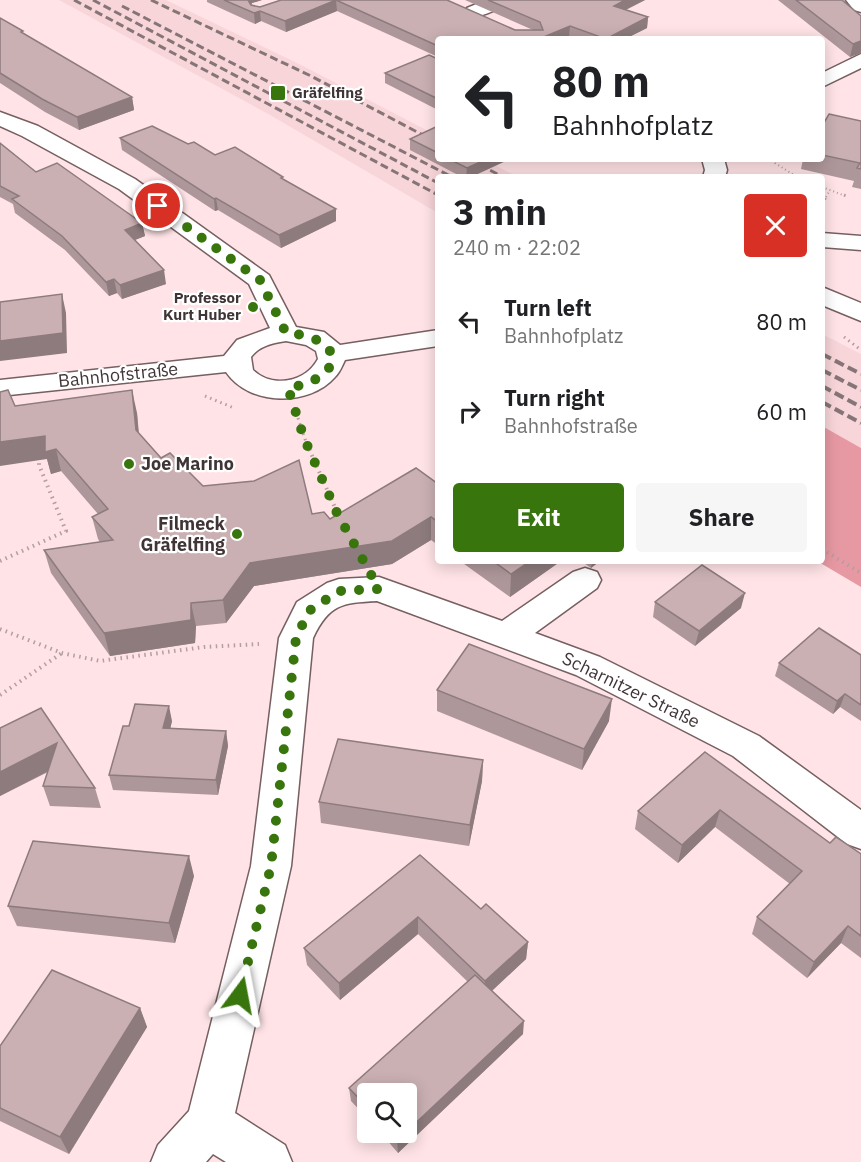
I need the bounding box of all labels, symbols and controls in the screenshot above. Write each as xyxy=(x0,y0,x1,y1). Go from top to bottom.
text: 80 m xyxy=(552,54,650,109)
icon: left xyxy=(453,60,531,138)
place label: Gräfelfing xyxy=(292,83,363,102)
marker: Gräfelfing xyxy=(269,84,287,102)
text: Bahnhofplatz xyxy=(552,107,713,142)
pin xyxy=(132,180,183,231)
text: 3 min xyxy=(453,188,547,235)
icon: arrive xyxy=(141,189,174,222)
button: close xyxy=(744,194,807,257)
text: 240 m · 22:02 xyxy=(453,234,581,261)
place label: Professor Kurt Huber xyxy=(163,288,241,324)
text: Turn left xyxy=(504,293,592,322)
marker: Professor Kurt Huber xyxy=(246,300,260,314)
icon: left xyxy=(453,305,486,338)
text: 80 m xyxy=(756,307,807,336)
text: Bahnhofplatz xyxy=(504,322,623,349)
street label: Bahnhofstraße xyxy=(57,357,179,392)
text: Turn right xyxy=(504,383,605,412)
icon: right xyxy=(453,395,486,428)
text: 60 m xyxy=(756,397,807,426)
text: Bahnhofstraße xyxy=(504,412,638,439)
place label: Joe Marino xyxy=(141,452,234,475)
marker: Joe Marino xyxy=(122,457,136,471)
button: Exit xyxy=(453,483,624,552)
button: Share xyxy=(636,483,807,552)
place label: Filmeck Gräfelfing xyxy=(140,512,226,556)
marker: Filmeck Gräfelfing xyxy=(230,527,244,541)
street label: Scharnitzer Straße xyxy=(559,646,704,733)
position arrow xyxy=(208,963,272,1027)
map controls xyxy=(357,1083,417,1143)
button: search xyxy=(357,1083,417,1143)

